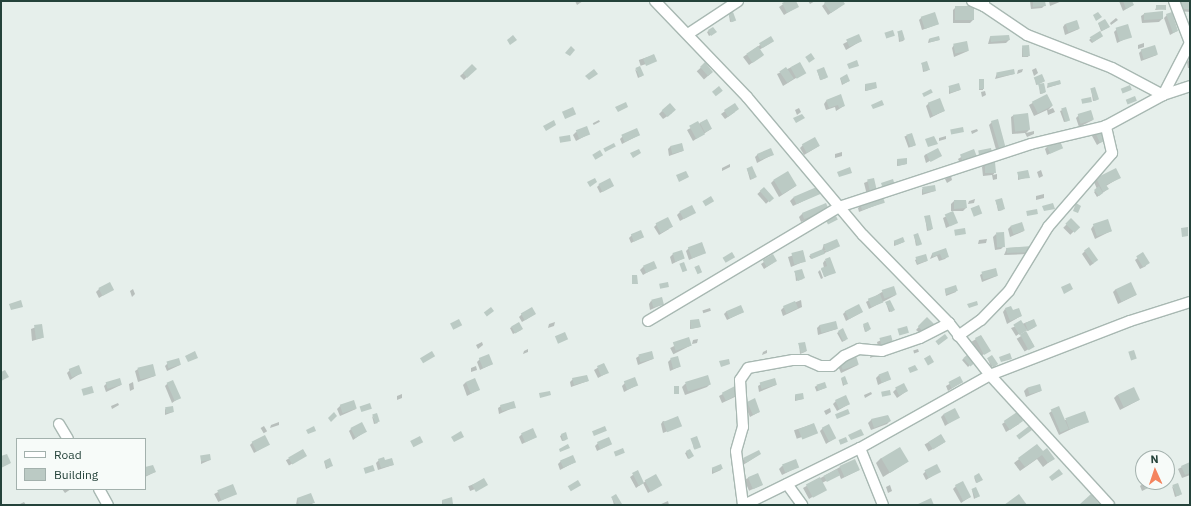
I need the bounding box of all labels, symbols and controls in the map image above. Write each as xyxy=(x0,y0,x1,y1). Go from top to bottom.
legend xyxy=(16,438,146,490)
text: Road xyxy=(54,447,82,462)
north arrow xyxy=(1135,450,1175,490)
text: N xyxy=(1150,452,1159,466)
text: Building xyxy=(54,467,98,482)

